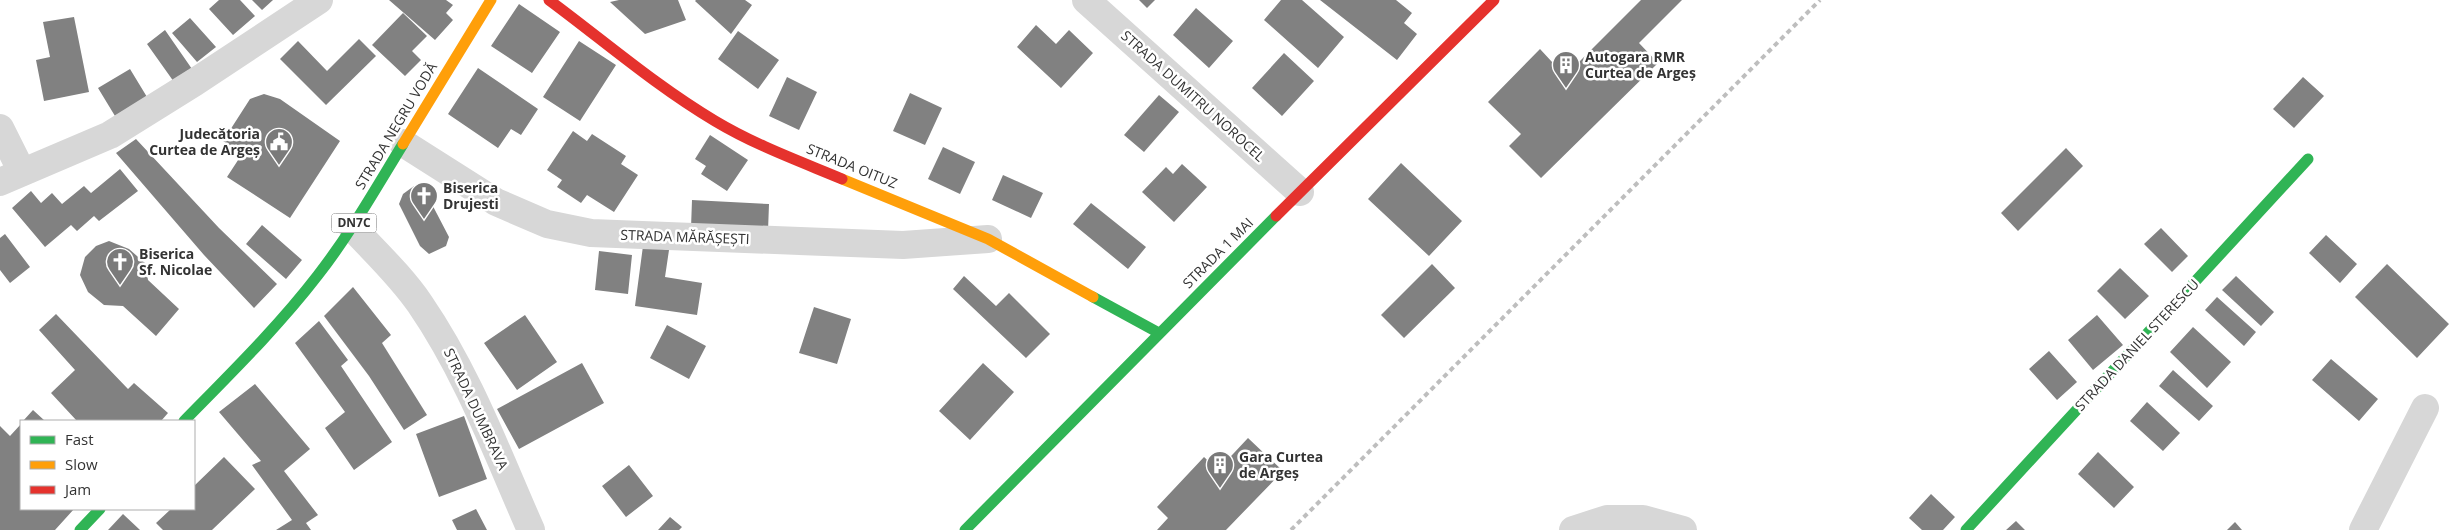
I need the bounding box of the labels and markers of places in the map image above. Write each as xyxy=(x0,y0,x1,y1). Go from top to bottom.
place label: Autogara RMR Curtea de Argeș xyxy=(1585,47,1696,82)
building icon: Autogara RMR Curtea de Argeș xyxy=(1551,50,1581,89)
place label: Judecătoria Curtea de Argeș xyxy=(149,124,260,159)
public building icon: Judecătoria Curtea de Argeș xyxy=(264,127,294,166)
place label: Biserica Drujesti xyxy=(443,178,499,213)
church icon: Biserica Drujesti xyxy=(409,181,439,220)
place label: Biserica Sf. Nicolae xyxy=(139,244,212,279)
church icon: Biserica Sf. Nicolae xyxy=(105,247,135,286)
place label: Gara Curtea de Argeș xyxy=(1239,447,1323,482)
building icon: Gara Curtea de Argeș xyxy=(1205,450,1235,489)

